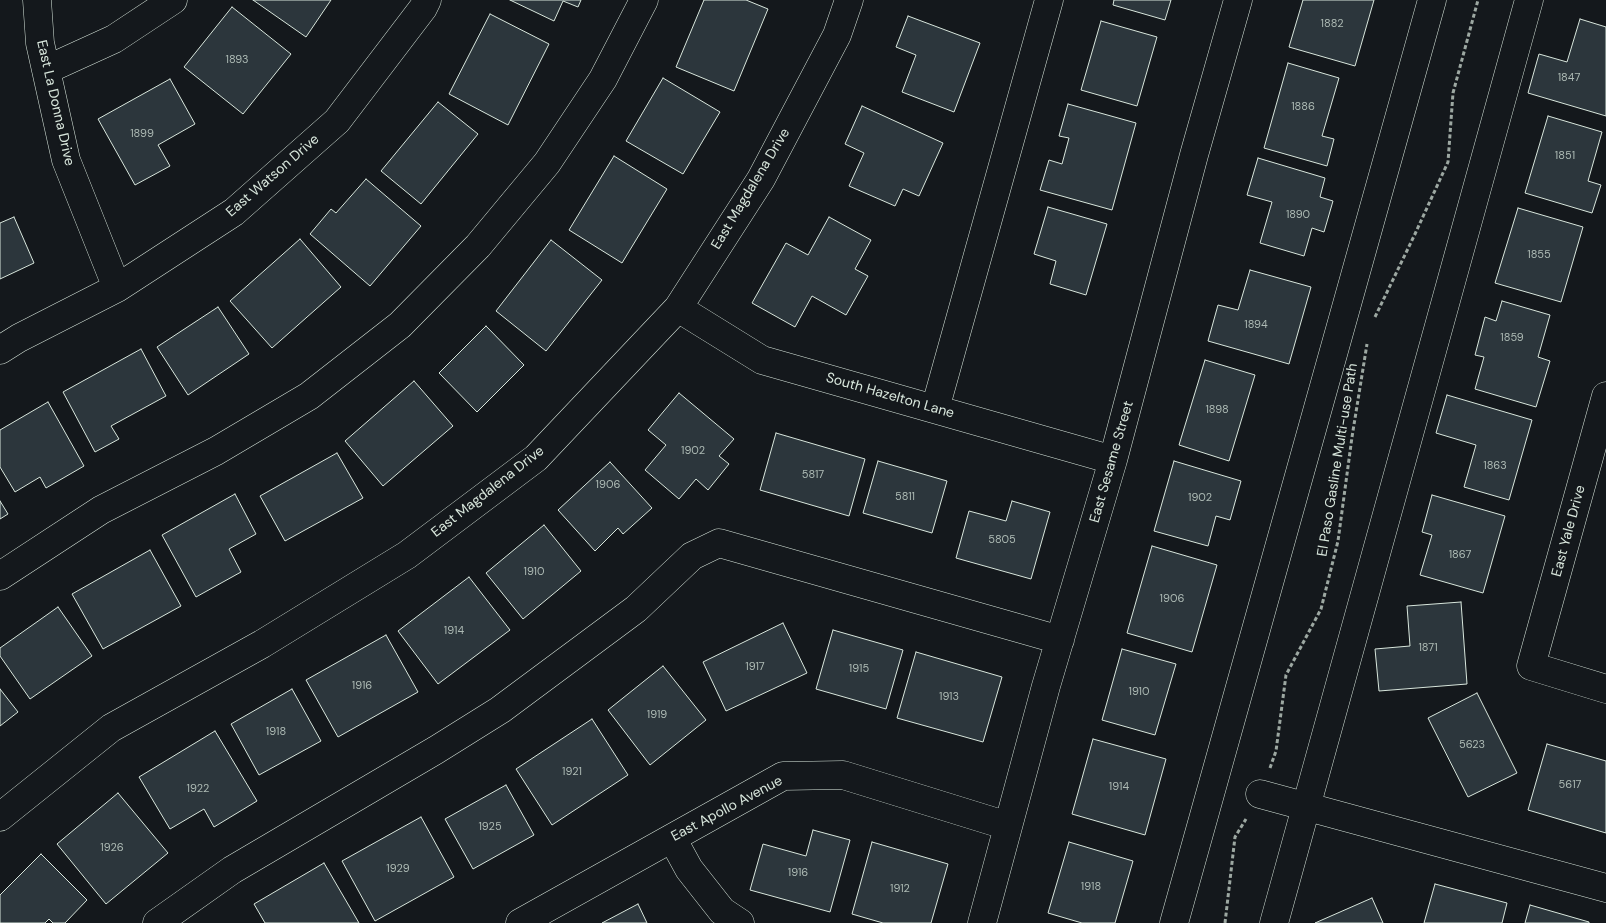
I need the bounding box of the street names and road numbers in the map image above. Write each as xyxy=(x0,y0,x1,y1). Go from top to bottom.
street label: East La Donna Drive xyxy=(32,38,78,168)
street label: East Magdalena Drive xyxy=(708,125,794,253)
street label: East Watson Drive xyxy=(223,131,323,221)
street label: El Paso Gasline Multi-use Path xyxy=(1314,362,1362,558)
street label: South Hazelton Lane xyxy=(824,370,956,422)
street label: East Sesame Street xyxy=(1087,399,1137,525)
street label: East Magdalena Drive xyxy=(428,443,548,541)
street label: East Yale Drive xyxy=(1549,483,1589,579)
street label: East Apollo Avenue xyxy=(668,773,786,845)

